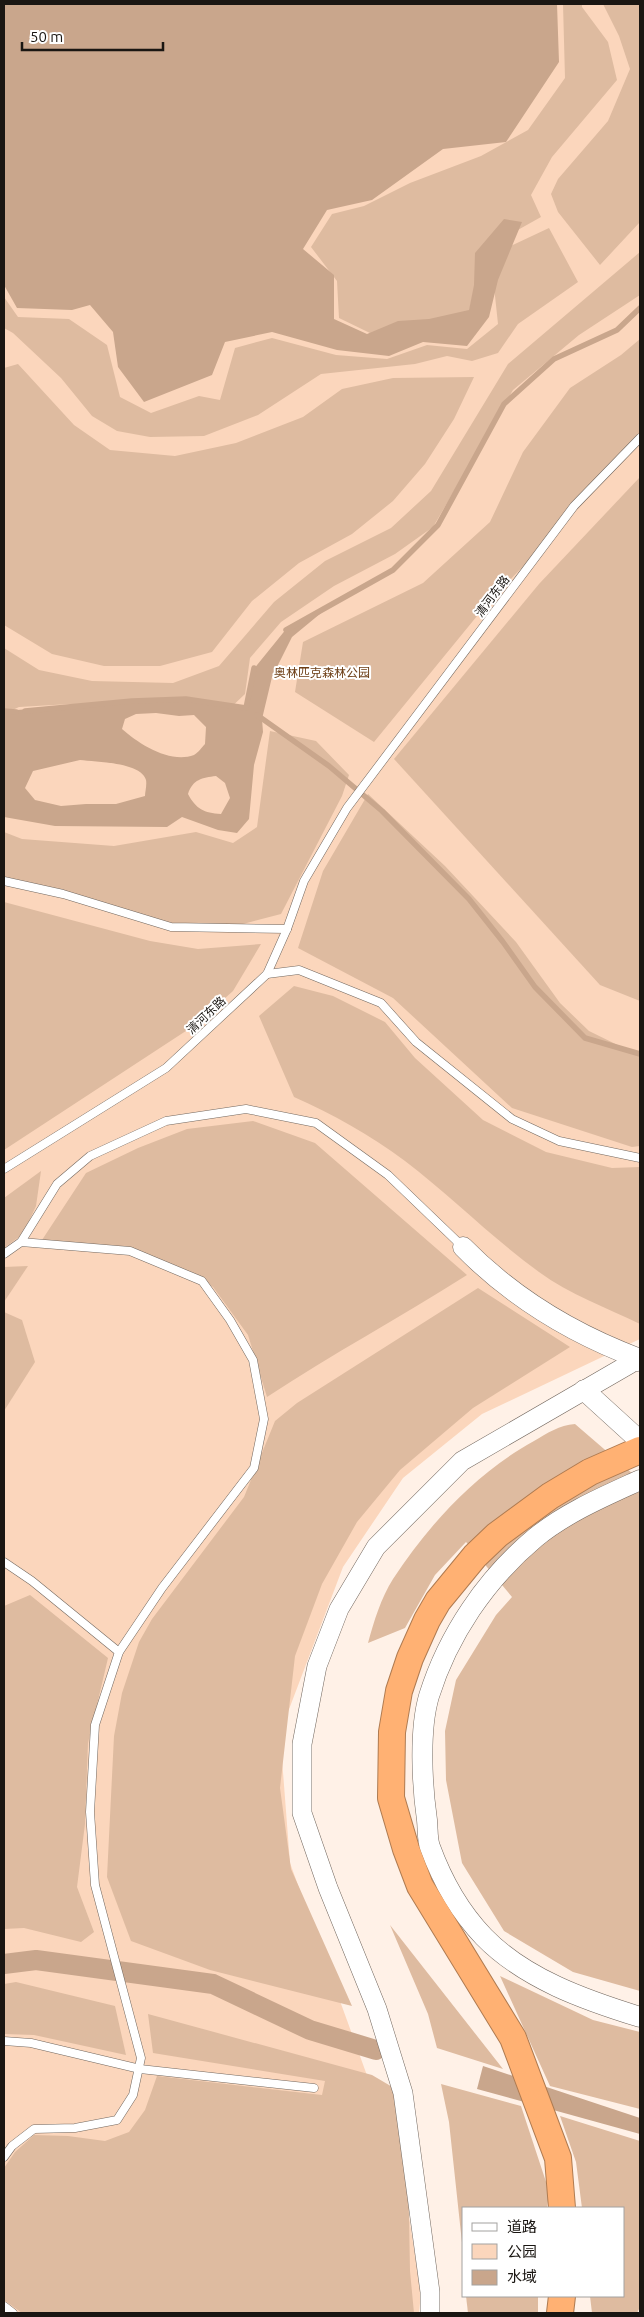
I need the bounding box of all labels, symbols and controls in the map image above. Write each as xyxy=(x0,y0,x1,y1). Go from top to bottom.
scale bar xyxy=(22,20,164,52)
text: 50 m xyxy=(30,28,63,45)
street label: 清河东路 xyxy=(472,573,512,619)
park label: 奥林匹克森林公园 xyxy=(274,666,370,679)
street label: 清河东路 xyxy=(184,994,228,1036)
legend xyxy=(462,2207,624,2297)
text: 道路 xyxy=(507,2218,537,2235)
text: 公园 xyxy=(507,2243,537,2260)
text: 水域 xyxy=(507,2268,537,2285)

